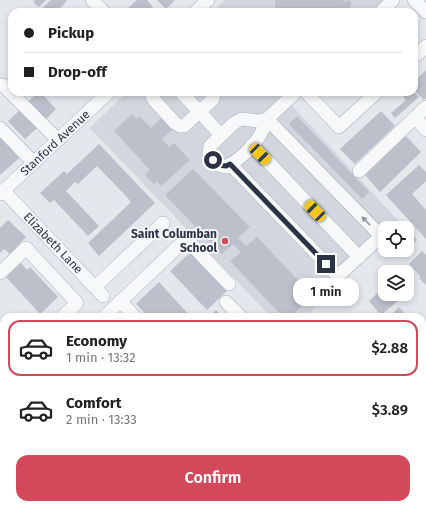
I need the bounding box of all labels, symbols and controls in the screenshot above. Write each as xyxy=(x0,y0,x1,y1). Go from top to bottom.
text: Pickup xyxy=(48,24,94,42)
text: Drop-off xyxy=(48,63,107,81)
street label: Stanford Avenue xyxy=(17,107,93,179)
car xyxy=(247,141,273,167)
route start xyxy=(204,151,222,169)
car xyxy=(302,198,328,224)
street label: Elizabeth Lane xyxy=(21,210,85,276)
one-way arrow xyxy=(361,216,371,226)
map controls xyxy=(378,221,414,301)
button: locate xyxy=(378,221,414,257)
place label: Saint Columban School xyxy=(131,227,217,255)
marker: Saint Columban School xyxy=(220,236,230,246)
route end xyxy=(317,255,335,273)
button: layers xyxy=(378,265,414,301)
callout: 1 min xyxy=(293,278,359,306)
text: 1 min xyxy=(310,284,342,299)
icon: car xyxy=(18,330,54,366)
text: Economy xyxy=(66,332,127,350)
text: $2.88 xyxy=(371,339,408,357)
text: 1 min · 13:32 xyxy=(66,350,136,365)
icon: car xyxy=(18,392,54,428)
text: Comfort xyxy=(66,394,122,412)
text: $3.89 xyxy=(372,401,408,419)
text: 2 min · 13:33 xyxy=(66,412,137,427)
button: Confirm xyxy=(16,455,410,501)

